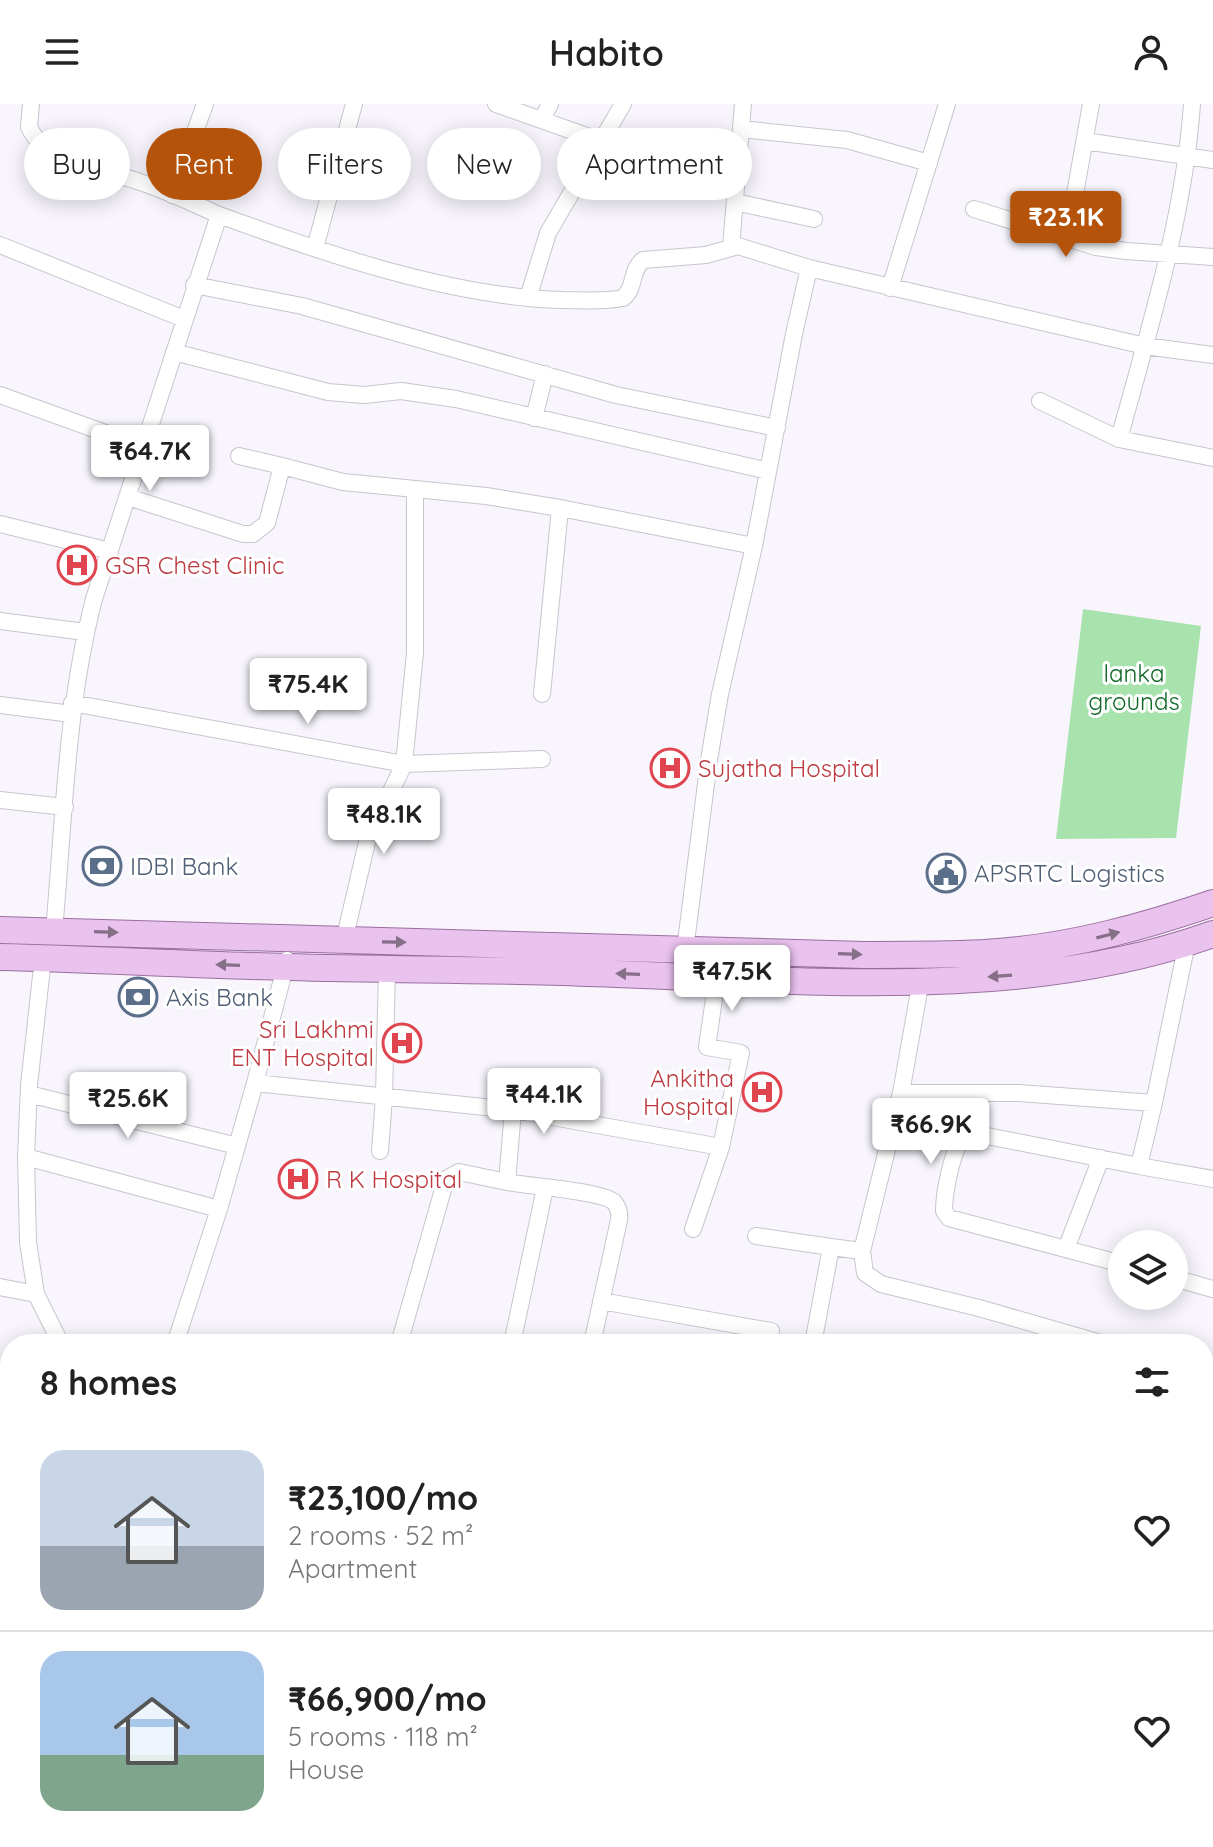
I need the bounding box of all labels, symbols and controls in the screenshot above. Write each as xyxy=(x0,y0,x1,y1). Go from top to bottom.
icon: menu xyxy=(40,30,84,74)
text: Habito xyxy=(549,30,664,75)
icon: person xyxy=(1129,30,1173,74)
chip: Buy xyxy=(24,128,130,200)
chip: Rent xyxy=(146,128,262,200)
chip: Filters xyxy=(278,128,411,200)
chip: New xyxy=(427,128,541,200)
chip: Apartment xyxy=(557,128,752,200)
pin: ₹23.1K xyxy=(1001,191,1131,259)
text: ₹23.1K xyxy=(1028,200,1104,233)
pin: ₹64.7K xyxy=(85,425,215,493)
text: ₹64.7K xyxy=(109,434,191,467)
hospital icon: GSR Chest Clinic xyxy=(56,544,98,586)
place label: GSR Chest Clinic xyxy=(105,550,284,580)
pin: ₹75.4K xyxy=(243,658,373,726)
park label: lanka grounds xyxy=(1088,658,1180,716)
text: ₹75.4K xyxy=(268,667,348,700)
hospital icon: Sujatha Hospital xyxy=(649,747,691,789)
place label: Sujatha Hospital xyxy=(698,753,880,783)
pin: ₹48.1K xyxy=(319,788,449,856)
text: ₹48.1K xyxy=(346,797,422,830)
bank icon: IDBI Bank xyxy=(81,845,123,887)
place label: IDBI Bank xyxy=(130,851,238,881)
public building icon: APSRTC Logistics xyxy=(925,852,967,894)
place label: APSRTC Logistics xyxy=(974,858,1165,888)
one-way arrow xyxy=(94,926,119,938)
one-way arrow xyxy=(1096,928,1121,940)
one-way arrow xyxy=(382,936,407,949)
pin: ₹47.5K xyxy=(667,945,797,1013)
one-way arrow xyxy=(838,948,863,961)
text: ₹47.5K xyxy=(692,954,772,987)
one-way arrow xyxy=(215,958,240,971)
one-way arrow xyxy=(615,968,640,981)
one-way arrow xyxy=(987,970,1012,983)
bank icon: Axis Bank xyxy=(117,976,159,1018)
place label: Axis Bank xyxy=(166,982,273,1012)
place label: Sri Lakhmi ENT Hospital xyxy=(231,1014,374,1072)
hospital icon: Sri Lakhmi ENT Hospital xyxy=(381,1022,423,1064)
place label: Ankitha Hospital xyxy=(643,1063,734,1121)
pin: ₹44.1K xyxy=(479,1068,609,1136)
hospital icon: Ankitha Hospital xyxy=(741,1071,783,1113)
pin: ₹25.6K xyxy=(63,1072,193,1140)
text: ₹44.1K xyxy=(505,1077,583,1110)
text: ₹25.6K xyxy=(88,1081,169,1114)
pin: ₹66.9K xyxy=(866,1098,996,1166)
text: ₹66.9K xyxy=(890,1107,972,1140)
hospital icon: R K Hospital xyxy=(277,1158,319,1200)
place label: R K Hospital xyxy=(326,1164,462,1194)
map controls xyxy=(1108,1230,1188,1310)
button: layers xyxy=(1108,1230,1188,1310)
icon: filters xyxy=(1130,1360,1174,1404)
text: 8 homes xyxy=(40,1361,177,1404)
text: ₹23,100/mo xyxy=(288,1476,478,1519)
icon: home xyxy=(104,1482,200,1578)
icon: heart xyxy=(1130,1508,1174,1552)
text: 2 rooms · 52 m² xyxy=(288,1519,473,1552)
text: Apartment xyxy=(288,1552,417,1585)
text: ₹66,900/mo xyxy=(288,1677,487,1720)
icon: home xyxy=(104,1683,200,1779)
icon: heart xyxy=(1130,1709,1174,1753)
text: 5 rooms · 118 m² xyxy=(288,1720,478,1753)
text: House xyxy=(288,1753,364,1786)

